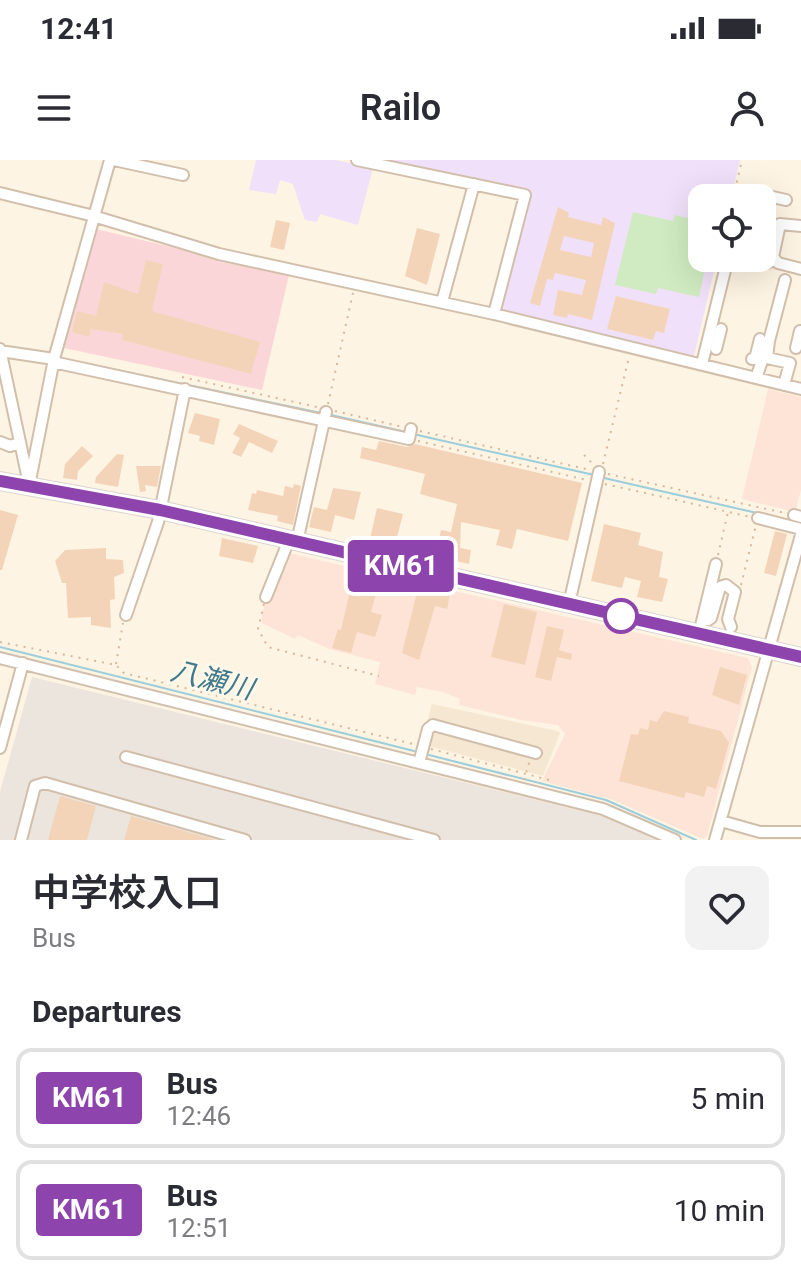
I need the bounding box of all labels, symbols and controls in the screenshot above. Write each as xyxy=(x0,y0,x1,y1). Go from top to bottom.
text: 12:41 xyxy=(40,11,117,46)
icon: menu xyxy=(32,86,76,130)
icon: person xyxy=(725,86,769,130)
text: Railo xyxy=(360,87,441,129)
map controls xyxy=(688,184,776,272)
button: locate xyxy=(688,184,776,272)
line badge: KM61 xyxy=(345,540,457,592)
text: KM61 xyxy=(364,549,438,582)
unlabelled marker xyxy=(604,599,638,633)
water label: 八瀬川 xyxy=(167,654,260,707)
button: heart xyxy=(685,866,769,950)
text: 中学校入口 xyxy=(32,871,222,915)
text: Bus xyxy=(32,923,76,953)
text: Departures xyxy=(32,994,182,1029)
text: Bus xyxy=(166,1066,218,1101)
text: KM61 xyxy=(52,1081,126,1114)
text: 5 min xyxy=(691,1081,765,1116)
text: 12:46 xyxy=(166,1101,231,1131)
text: Bus xyxy=(166,1178,218,1213)
text: KM61 xyxy=(52,1193,126,1226)
text: 10 min xyxy=(674,1193,765,1228)
text: 12:51 xyxy=(166,1213,231,1243)

